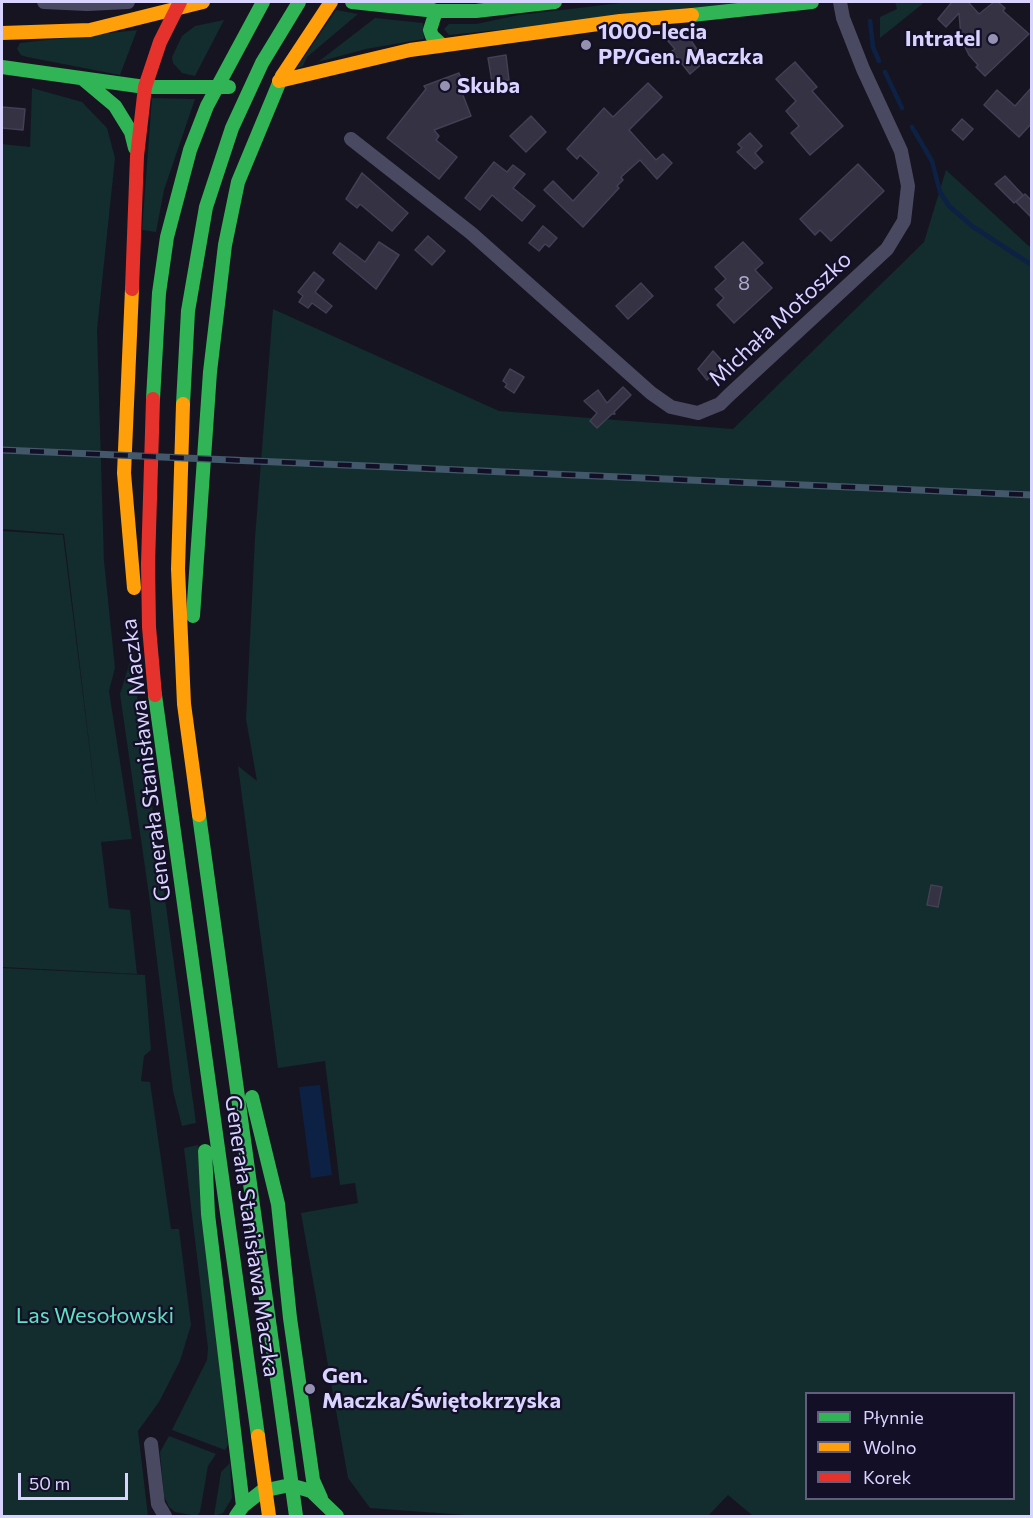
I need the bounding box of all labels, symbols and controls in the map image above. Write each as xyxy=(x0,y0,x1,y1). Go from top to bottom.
place label: 1000-lecia PP/Gen. Maczka xyxy=(598,19,764,70)
place label: Intratel xyxy=(905,26,981,52)
marker: Intratel xyxy=(986,32,1000,46)
marker: 1000-lecia PP/Gen. Maczka xyxy=(579,38,593,52)
place label: Skuba xyxy=(457,73,520,99)
marker: Skuba xyxy=(438,79,452,93)
street label: Michała Motoszko xyxy=(703,246,857,392)
house number: 8 xyxy=(738,271,750,295)
street label: Generała Stanisława Maczka xyxy=(116,617,176,903)
street label: Generała Stanisława Maczka xyxy=(219,1093,285,1379)
park label: Las Wesołowski xyxy=(16,1303,174,1329)
place label: Gen. Maczka/Świętokrzyska xyxy=(322,1363,561,1414)
marker: Gen. Maczka/Świętokrzyska xyxy=(303,1382,317,1396)
legend xyxy=(805,1392,1015,1500)
text: Płynnie xyxy=(863,1406,924,1428)
text: Wolno xyxy=(863,1436,917,1458)
scale bar xyxy=(21,1461,130,1499)
text: Korek xyxy=(863,1466,911,1488)
text: 50 m xyxy=(29,1472,70,1494)

